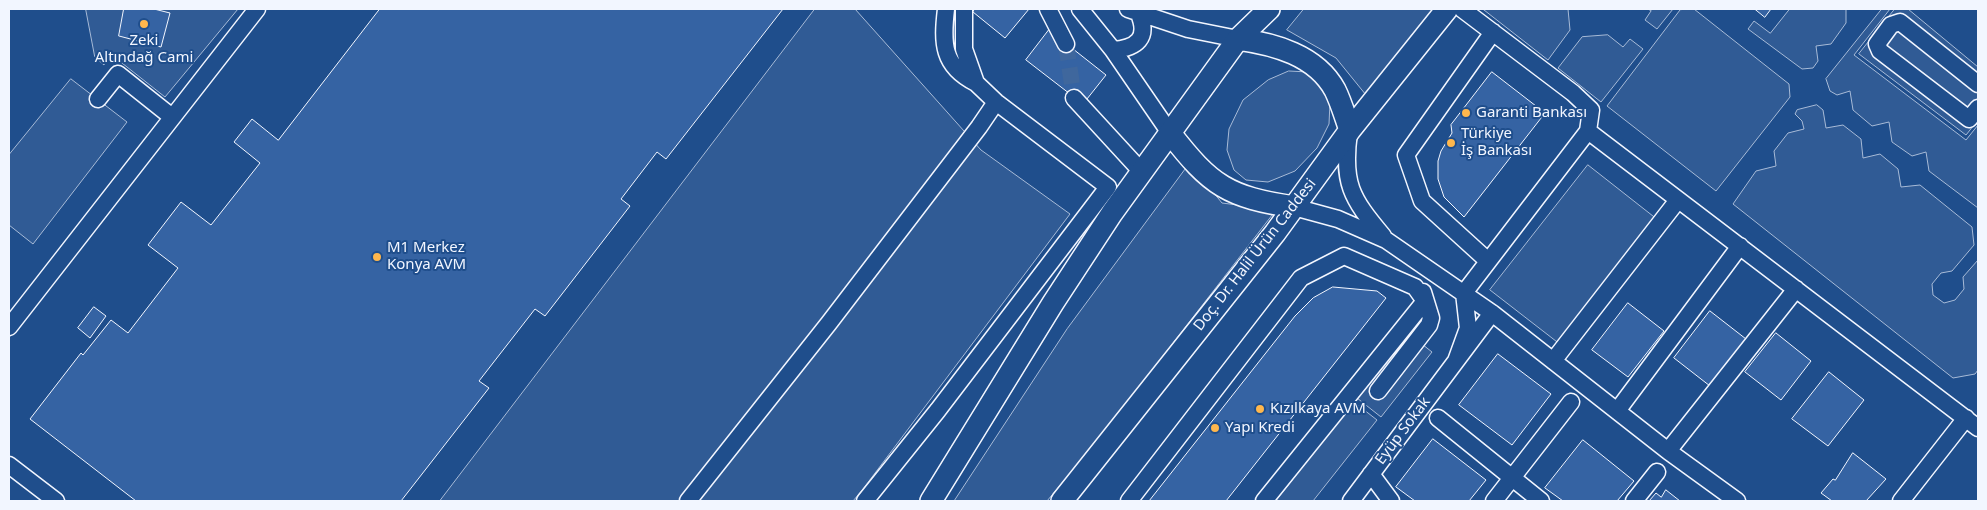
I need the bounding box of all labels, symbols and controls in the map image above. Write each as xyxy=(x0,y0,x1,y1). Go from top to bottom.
marker: Zeki Altındağ Cami xyxy=(138,18,150,30)
place label: Zeki Altındağ Cami xyxy=(95,32,193,67)
place label: Garanti Bankası xyxy=(1476,104,1587,122)
marker: Garanti Bankası xyxy=(1460,107,1472,119)
place label: Türkiye İş Bankası xyxy=(1461,125,1532,160)
marker: Türkiye İş Bankası xyxy=(1445,137,1457,149)
street label: Doç. Dr. Halil Ürün Caddesi xyxy=(1190,175,1320,335)
place label: M1 Merkez Konya AVM xyxy=(387,239,466,274)
marker: M1 Merkez Konya AVM xyxy=(371,251,383,263)
street label: Eyüp Sokak xyxy=(1372,394,1434,468)
place label: Kızılkaya AVM xyxy=(1270,400,1366,418)
marker: Kızılkaya AVM xyxy=(1254,403,1266,415)
place label: Yapı Kredi xyxy=(1225,419,1295,437)
marker: Yapı Kredi xyxy=(1209,422,1221,434)

